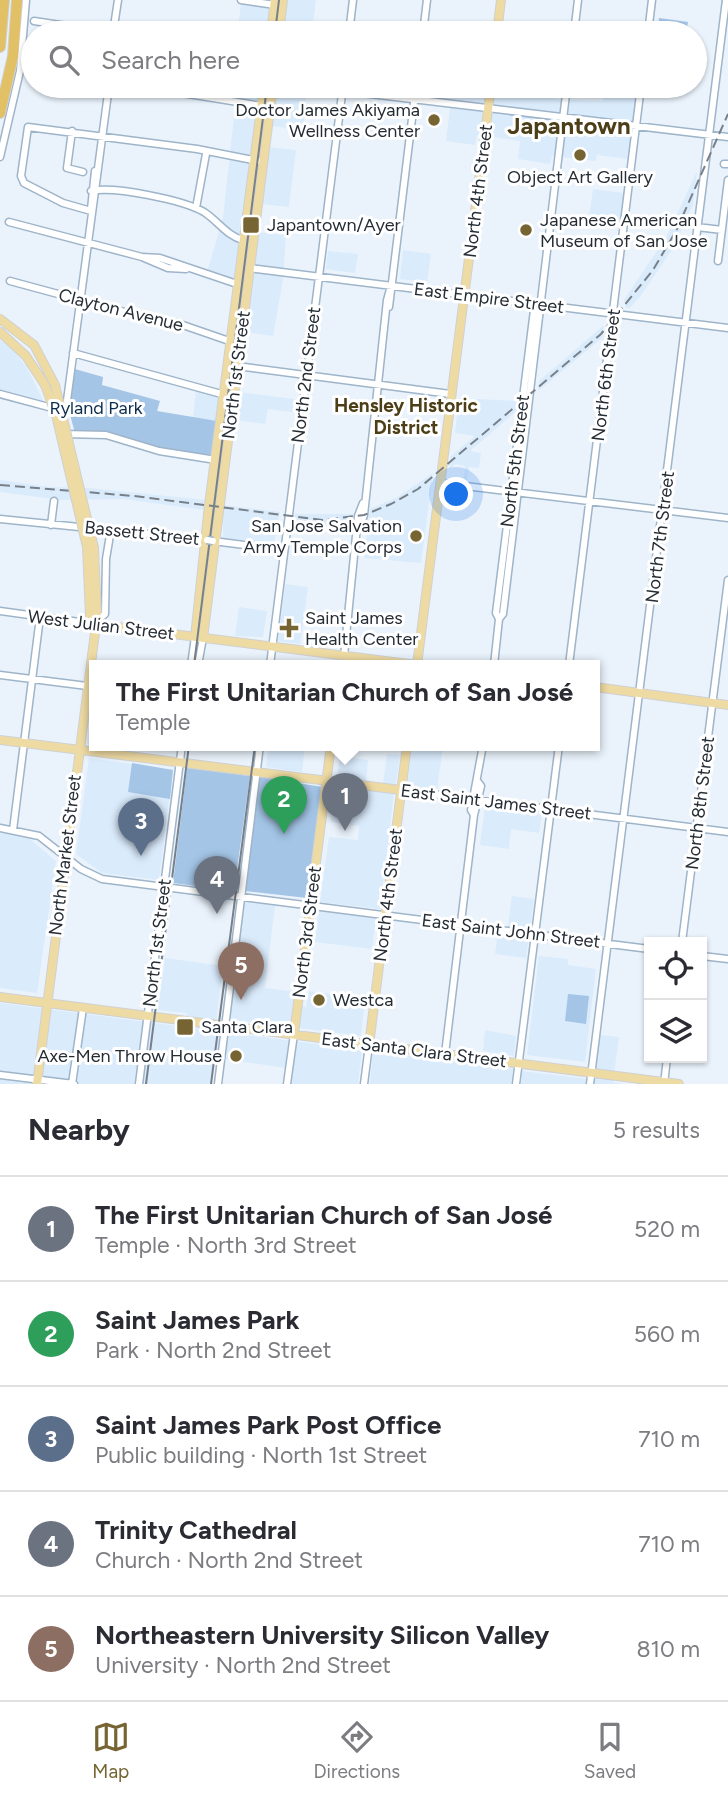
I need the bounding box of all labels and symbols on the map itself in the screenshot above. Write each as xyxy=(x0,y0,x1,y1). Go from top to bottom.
place label: Doctor James Akiyama Wellness Center xyxy=(235,99,420,142)
district label: Japantown xyxy=(507,111,631,140)
marker: Doctor James Akiyama Wellness Center xyxy=(426,112,442,128)
street label: North 4th Street xyxy=(459,123,497,259)
marker: Object Art Gallery xyxy=(572,147,588,163)
place label: Object Art Gallery xyxy=(507,166,653,188)
place label: Japanese American Museum of San Jose xyxy=(540,209,708,252)
place label: Japantown/Ayer xyxy=(267,214,401,236)
marker: Japantown/Ayer xyxy=(241,215,261,235)
marker: Japanese American Museum of San Jose xyxy=(518,222,534,238)
street label: East Empire Street xyxy=(413,278,565,318)
street label: Clayton Avenue xyxy=(56,284,186,336)
street label: North 2nd Street xyxy=(287,305,325,444)
street label: North 6th Street xyxy=(587,307,625,443)
street label: North 1st Street xyxy=(217,309,255,440)
street label: North 5th Street xyxy=(496,393,534,529)
district label: Hensley Historic District xyxy=(334,394,478,439)
park label: Ryland Park xyxy=(49,397,143,419)
street label: North 7th Street xyxy=(641,469,679,604)
your location xyxy=(439,477,473,511)
place label: San Jose Salvation Army Temple Corps xyxy=(243,515,402,558)
street label: Bassett Street xyxy=(84,516,201,550)
marker: San Jose Salvation Army Temple Corps xyxy=(408,528,424,544)
street label: West Julian Street xyxy=(26,605,176,645)
place label: Saint James Health Center xyxy=(305,607,418,650)
marker: Saint James Health Center xyxy=(279,618,299,638)
street label: North 8th Street xyxy=(681,735,719,871)
street label: North Market Street xyxy=(44,773,86,937)
pin: 1 xyxy=(322,773,368,831)
pin: 2 xyxy=(261,776,307,834)
street label: East Saint James Street xyxy=(399,779,593,825)
pin: 3 xyxy=(118,798,164,856)
street label: North 4th Street xyxy=(369,827,407,963)
pin: 4 xyxy=(194,856,240,914)
street label: North 3rd Street xyxy=(288,864,326,999)
street label: North 1st Street xyxy=(138,877,176,1008)
street label: East Saint John Street xyxy=(420,909,602,953)
pin: 5 xyxy=(218,942,264,1000)
place label: Westca xyxy=(333,989,393,1011)
marker: Westca xyxy=(311,992,327,1008)
place label: Santa Clara xyxy=(201,1016,293,1038)
marker: Santa Clara xyxy=(175,1017,195,1037)
street label: East Santa Clara Street xyxy=(320,1028,508,1072)
place label: Axe-Men Throw House xyxy=(37,1045,222,1067)
marker: Axe-Men Throw House xyxy=(228,1048,244,1064)

